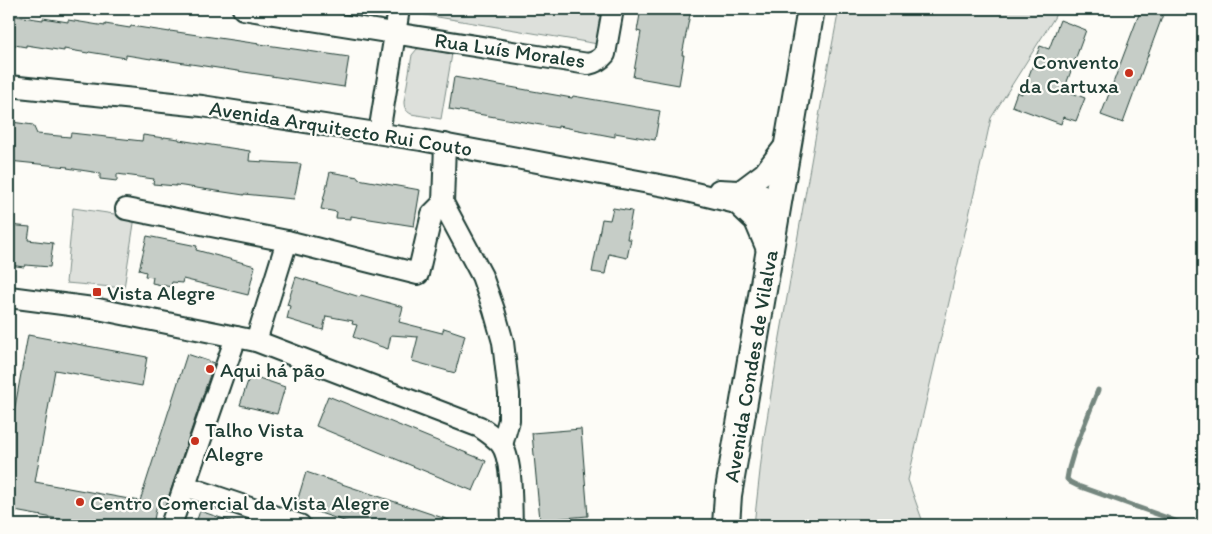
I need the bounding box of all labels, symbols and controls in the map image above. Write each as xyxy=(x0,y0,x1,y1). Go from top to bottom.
street label: Rua Luís Morales xyxy=(433,27,587,73)
place label: Convento da Cartuxa xyxy=(1019,49,1119,98)
marker: Convento da Cartuxa xyxy=(1123,67,1135,79)
street label: Avenida Arquitecto Rui Couto xyxy=(208,95,474,161)
street label: Avenida Condes de Vilalva xyxy=(718,248,782,484)
place label: Vista Alegre xyxy=(107,280,215,305)
marker: Vista Alegre xyxy=(91,286,103,298)
place label: Aqui há pão xyxy=(220,357,325,382)
marker: Aqui há pão xyxy=(204,363,216,375)
place label: Talho Vista Alegre xyxy=(205,417,304,466)
marker: Talho Vista Alegre xyxy=(189,435,201,447)
place label: Centro Comercial da Vista Alegre xyxy=(90,490,390,515)
marker: Centro Comercial da Vista Alegre xyxy=(74,496,86,508)

